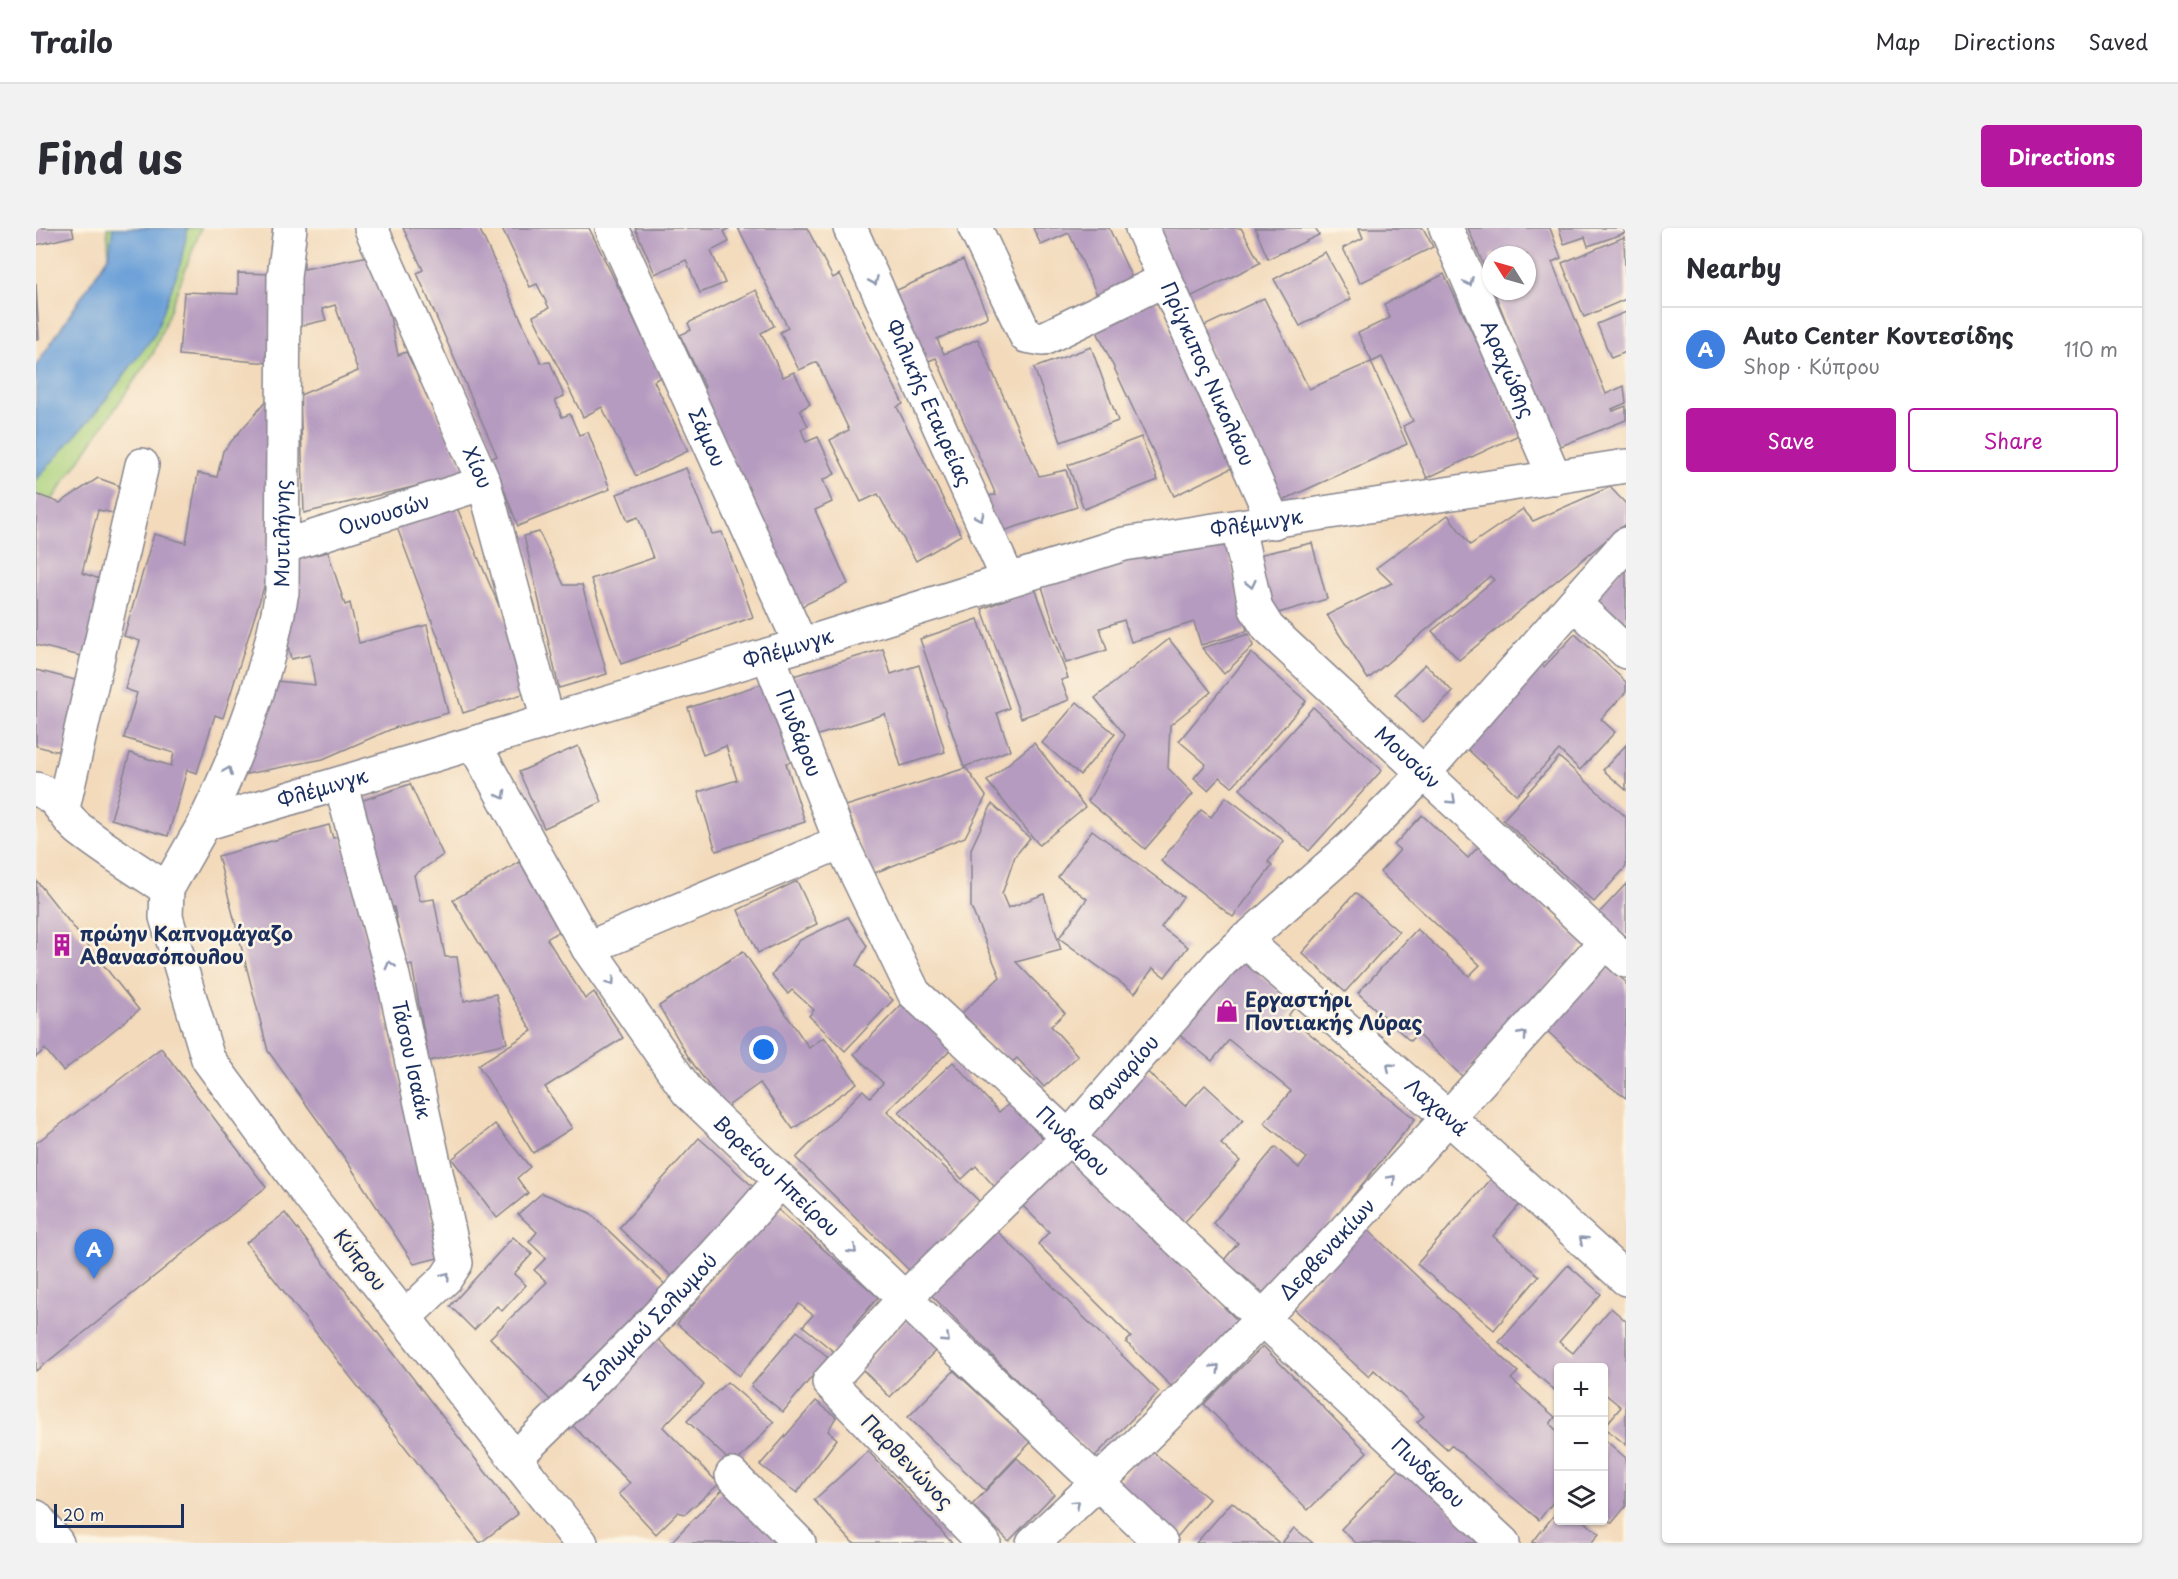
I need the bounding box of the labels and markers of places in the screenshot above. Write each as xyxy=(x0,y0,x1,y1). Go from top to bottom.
place label: πρώην Καπνομάγαζο Αθανασόπουλου xyxy=(80,918,293,971)
building icon: πρώην Καπνομάγαζο Αθανασόπουλου xyxy=(49,932,75,958)
place label: Εργαστήρι Ποντιακής Λύρας xyxy=(1245,984,1423,1037)
shop icon: Εργαστήρι Ποντιακής Λύρας xyxy=(1214,998,1240,1024)
pin: A xyxy=(74,1230,114,1279)

